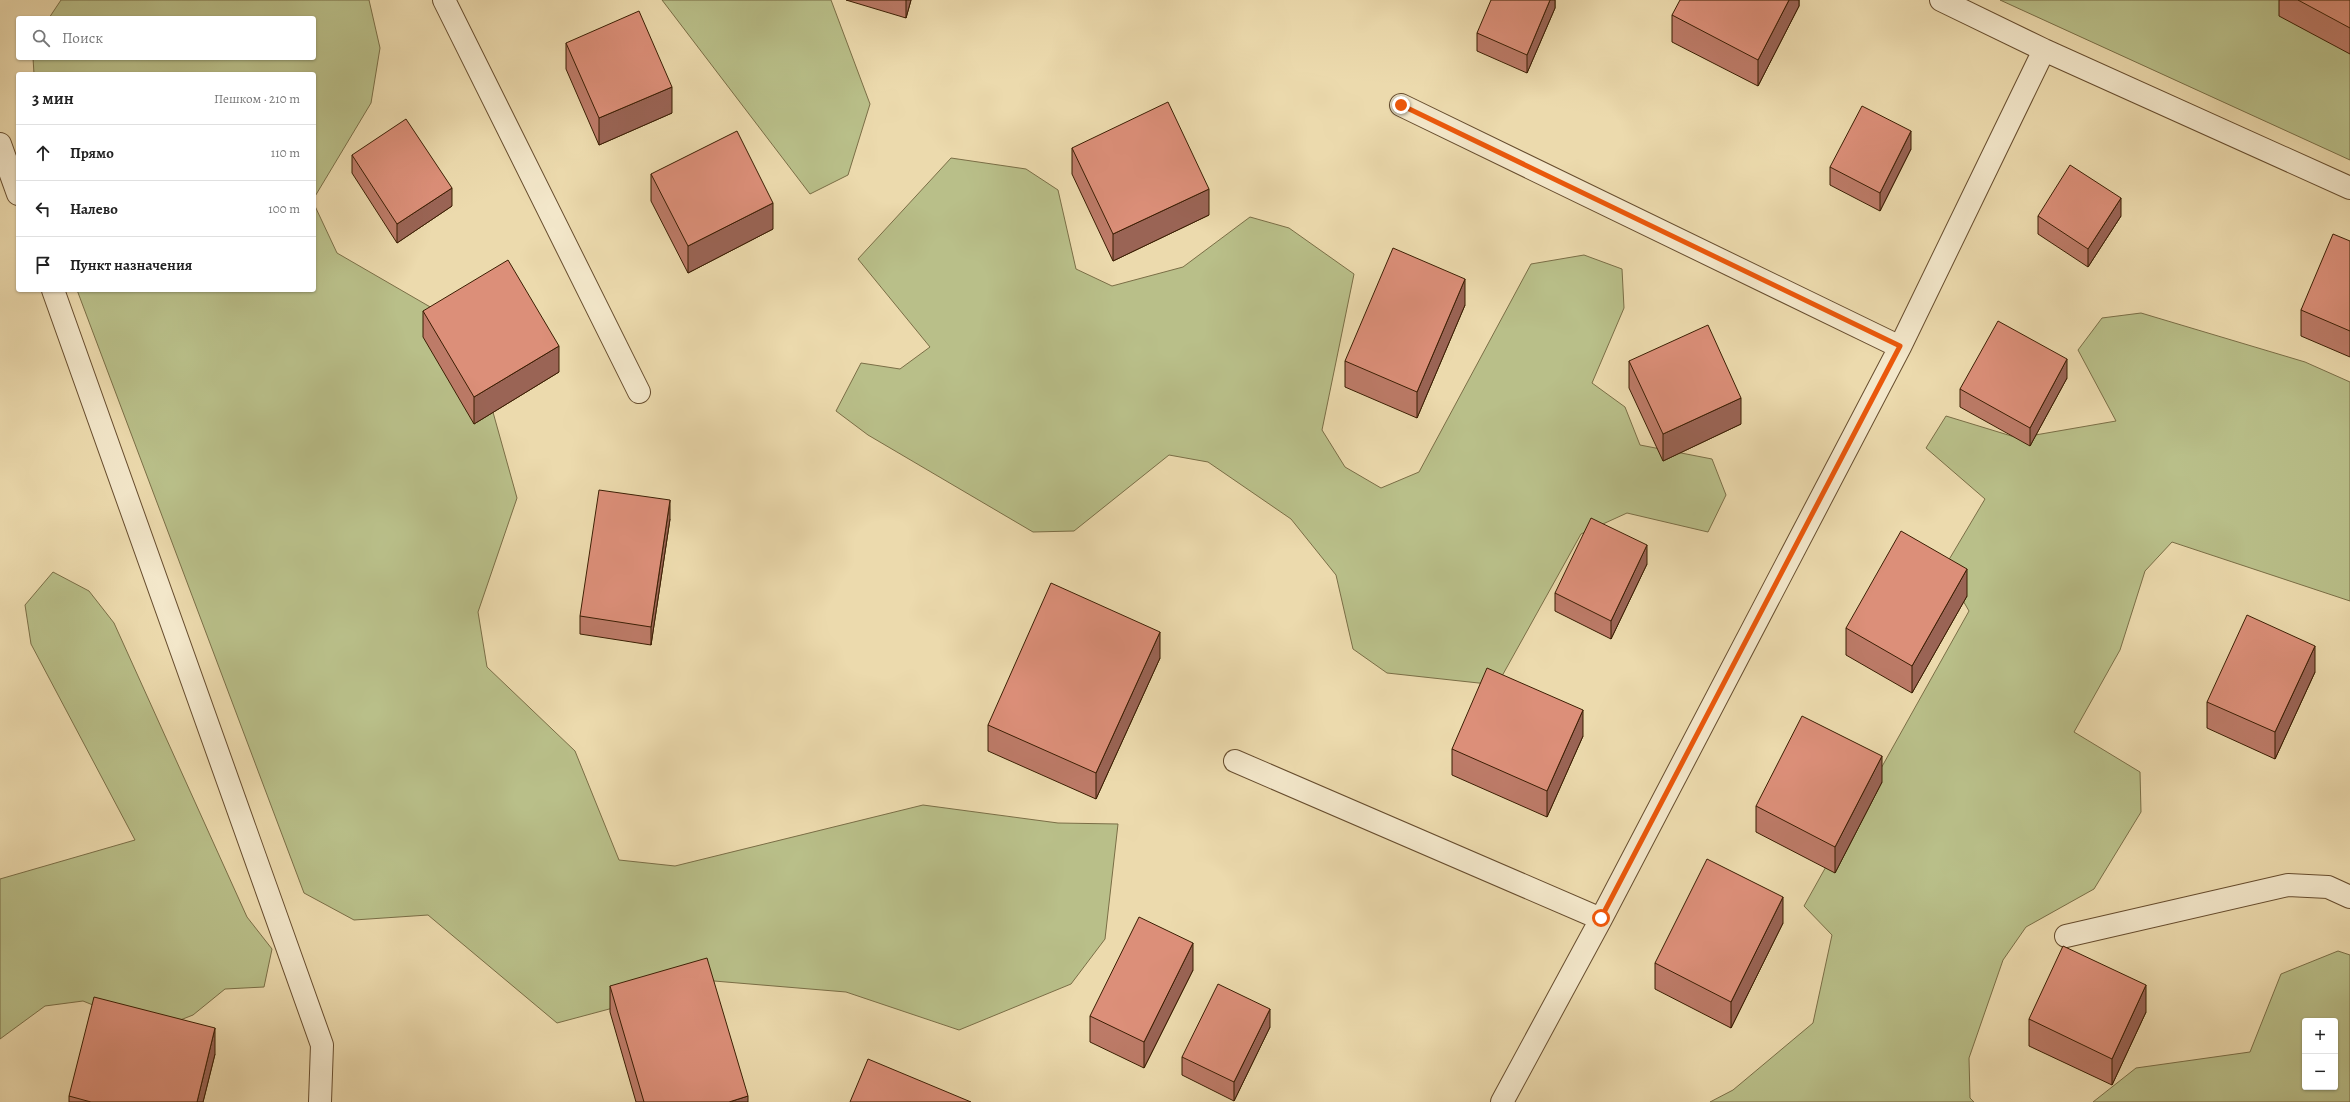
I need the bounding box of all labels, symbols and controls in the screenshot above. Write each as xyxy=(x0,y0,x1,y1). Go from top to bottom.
search box xyxy=(16,16,316,60)
icon: search xyxy=(30,27,52,49)
text: Поиск xyxy=(62,28,103,48)
text: 3 мин xyxy=(32,87,74,110)
text: Пешком · 210 m xyxy=(214,90,300,107)
route end xyxy=(1392,96,1410,114)
icon: ahead xyxy=(32,142,54,164)
text: Прямо xyxy=(70,143,114,163)
text: 110 m xyxy=(271,144,300,161)
icon: left xyxy=(32,198,54,220)
text: Налево xyxy=(70,199,118,219)
text: 100 m xyxy=(268,200,300,217)
icon: arrive xyxy=(32,254,54,276)
text: Пункт назначения xyxy=(70,255,192,275)
route start xyxy=(1592,909,1610,927)
map controls xyxy=(2302,1018,2338,1090)
button: + xyxy=(2302,1018,2338,1054)
button: − xyxy=(2302,1054,2338,1090)

